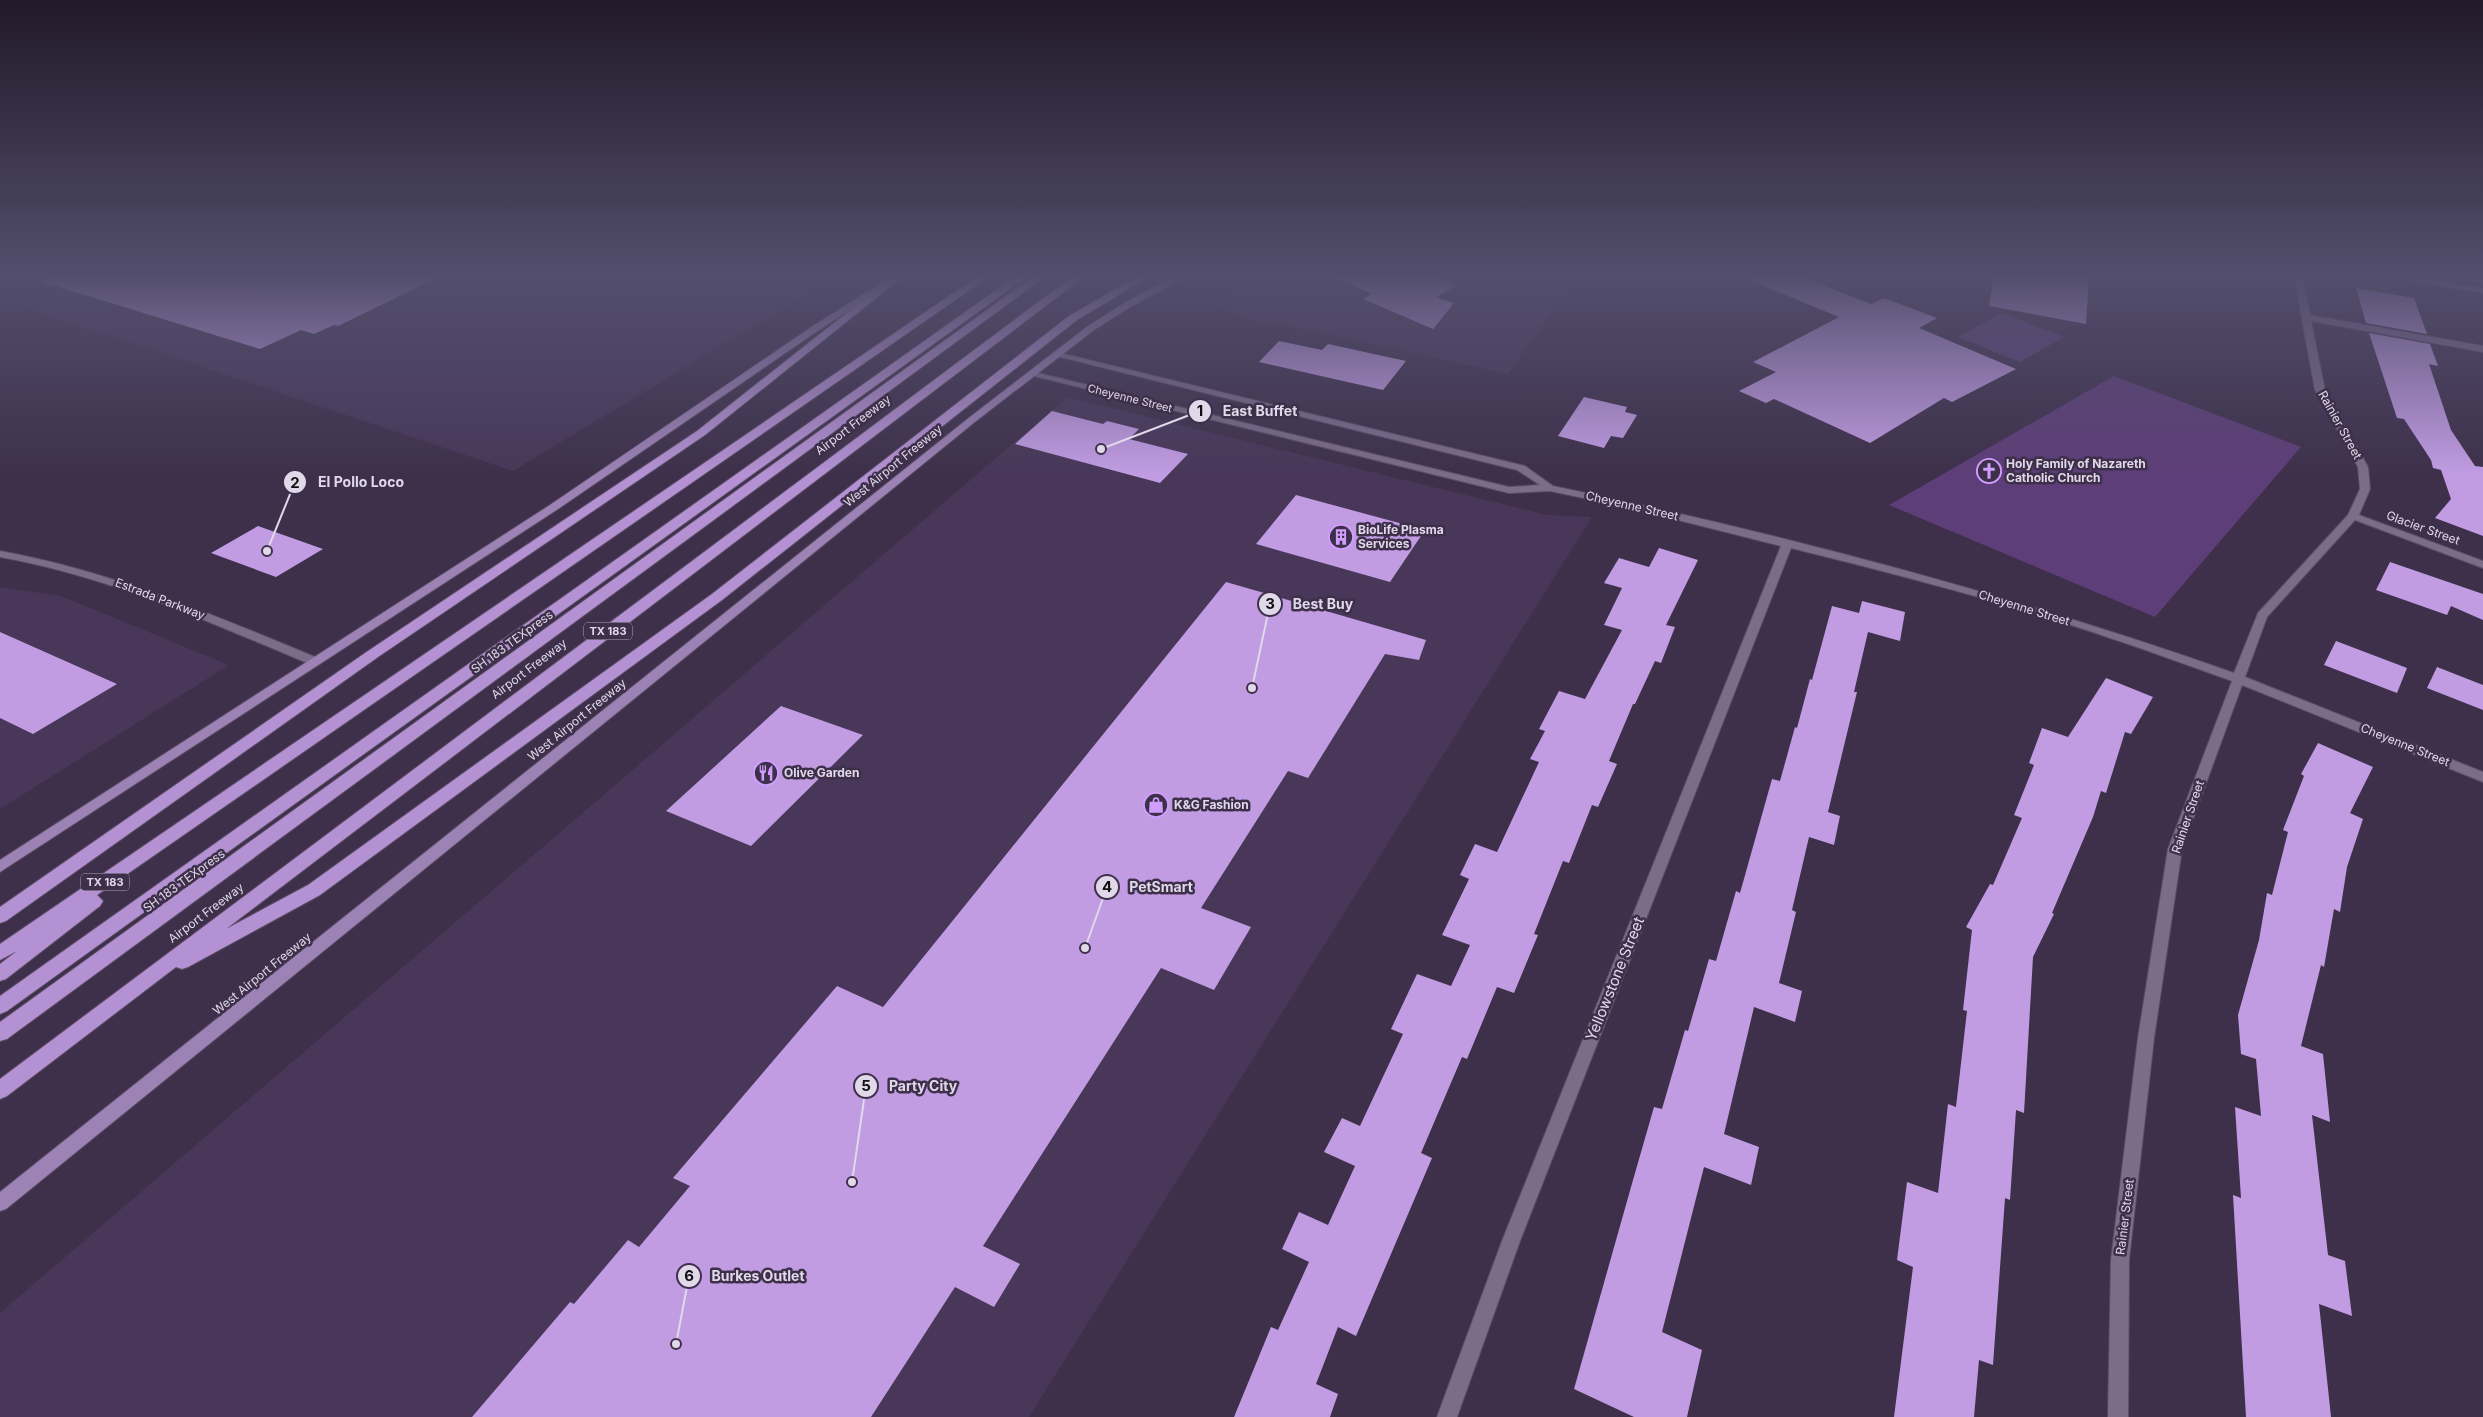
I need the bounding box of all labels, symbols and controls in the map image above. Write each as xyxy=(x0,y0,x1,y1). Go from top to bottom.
street label: Cheyenne Street xyxy=(1086,381,1174,415)
street label: Rainier Street xyxy=(2315,388,2365,462)
street label: Airport Freeway xyxy=(812,391,894,458)
callout: East Buffet xyxy=(1188,397,1308,426)
text: 1 xyxy=(1197,401,1203,420)
text: East Buffet xyxy=(1223,402,1297,419)
street label: West Airport Freeway xyxy=(840,421,945,510)
place label: Holy Family of Nazareth Catholic Church xyxy=(2006,456,2146,485)
church icon: Holy Family of Nazareth Catholic Church xyxy=(1976,458,2002,484)
callout: El Pollo Loco xyxy=(283,468,414,497)
text: 2 xyxy=(290,473,300,492)
text: El Pollo Loco xyxy=(318,473,404,490)
street label: Cheyenne Street xyxy=(1584,488,1680,523)
street label: Glacier Street xyxy=(2384,507,2462,548)
place label: BioLife Plasma Services xyxy=(1358,522,1444,551)
building icon: BioLife Plasma Services xyxy=(1328,524,1354,550)
street label: Estrada Parkway xyxy=(113,575,207,623)
street label: Cheyenne Street xyxy=(1977,587,2072,629)
callout: Best Buy xyxy=(1258,589,1363,618)
text: 3 xyxy=(1265,594,1275,613)
text: Best Buy xyxy=(1293,595,1354,612)
street label: SH 183 TEXpress xyxy=(468,607,556,676)
road number: TX 183 xyxy=(584,622,632,640)
street label: Airport Freeway xyxy=(488,635,570,702)
street label: West Airport Freeway xyxy=(524,675,629,764)
street label: Cheyenne Street xyxy=(2359,720,2452,769)
restaurant icon: Olive Garden xyxy=(753,760,779,786)
place label: Olive Garden xyxy=(784,765,859,780)
street label: Rainier Street xyxy=(2168,778,2207,855)
shop icon: K&G Fashion xyxy=(1143,792,1169,818)
place label: K&G Fashion xyxy=(1174,797,1249,812)
street label: SH 183 TEXpress xyxy=(140,846,228,915)
callout: PetSmart xyxy=(1094,873,1203,902)
road number: TX 183 xyxy=(81,874,129,890)
text: 4 xyxy=(1102,877,1112,896)
text: PetSmart xyxy=(1129,878,1193,895)
street label: Airport Freeway xyxy=(165,879,247,946)
street label: Yellowstone Street xyxy=(1581,914,1648,1044)
street label: West Airport Freeway xyxy=(209,929,314,1018)
callout: Party City xyxy=(854,1071,967,1100)
text: 5 xyxy=(861,1076,871,1095)
text: Party City xyxy=(889,1077,958,1094)
street label: Rainier Street xyxy=(2112,1178,2137,1256)
callout: Burkes Outlet xyxy=(677,1261,815,1290)
text: 6 xyxy=(684,1266,694,1285)
text: Burkes Outlet xyxy=(711,1267,805,1284)

